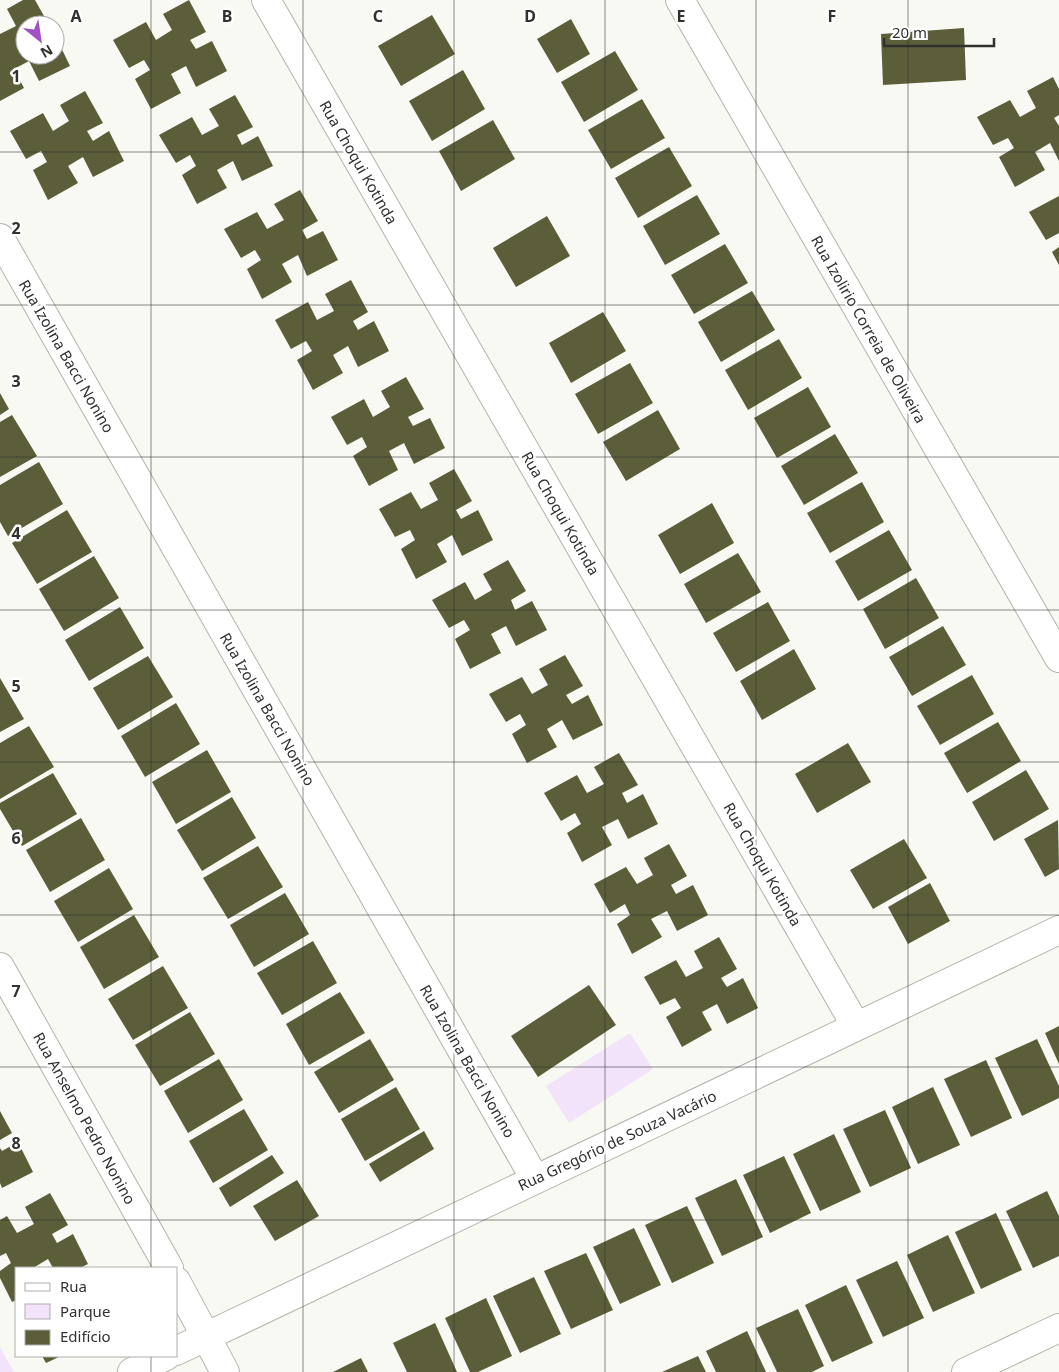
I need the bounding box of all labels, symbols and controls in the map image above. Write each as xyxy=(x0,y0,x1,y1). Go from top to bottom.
text: A xyxy=(70,5,82,27)
text: B xyxy=(222,5,232,27)
text: C xyxy=(373,5,383,27)
text: D xyxy=(524,5,536,27)
text: E xyxy=(677,5,686,27)
text: F xyxy=(828,5,836,27)
north arrow xyxy=(15,15,65,65)
scale bar xyxy=(884,15,994,47)
text: 20 m xyxy=(892,22,927,42)
text: N xyxy=(37,41,56,63)
text: 1 xyxy=(11,65,21,87)
street label: Rua Choqui Kotinda xyxy=(315,97,403,227)
text: 2 xyxy=(11,217,21,239)
street label: Rua Izolirio Correia de Oliveira xyxy=(807,232,931,426)
street label: Rua Izolina Bacci Nonino xyxy=(15,276,119,436)
text: 3 xyxy=(11,370,21,392)
street label: Rua Choqui Kotinda xyxy=(517,448,605,578)
text: 4 xyxy=(11,522,21,544)
street label: Rua Izolina Bacci Nonino xyxy=(216,629,320,789)
text: 5 xyxy=(11,675,21,697)
street label: Rua Choqui Kotinda xyxy=(719,799,807,929)
text: 6 xyxy=(11,827,21,849)
text: 7 xyxy=(11,980,21,1002)
street label: Rua Izolina Bacci Nonino xyxy=(416,981,520,1141)
street label: Rua Anselmo Pedro Nonino xyxy=(29,1028,141,1208)
street label: Rua Gregório de Souza Vacário xyxy=(514,1085,720,1195)
text: 8 xyxy=(11,1132,21,1154)
legend xyxy=(15,1267,178,1357)
text: Rua xyxy=(60,1276,87,1296)
text: Parque xyxy=(60,1301,110,1321)
text: Edifício xyxy=(60,1326,111,1346)

